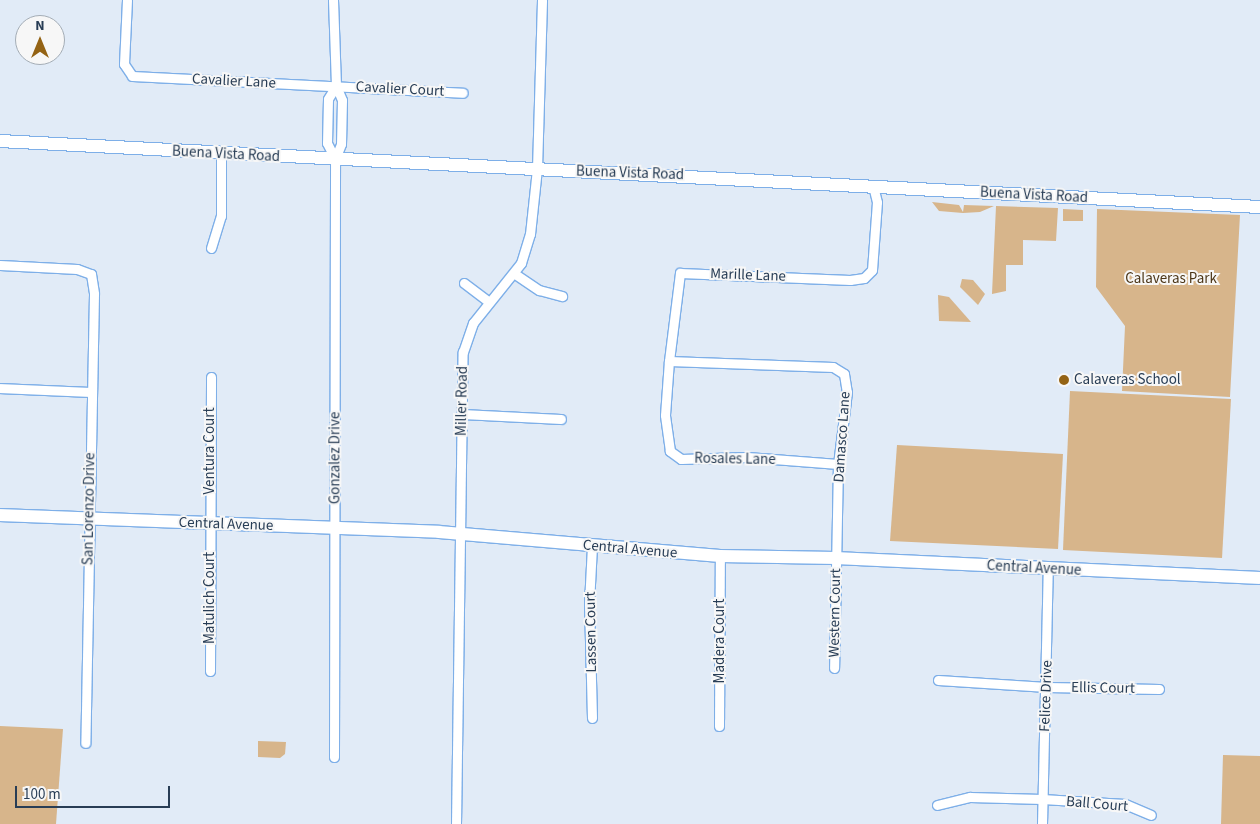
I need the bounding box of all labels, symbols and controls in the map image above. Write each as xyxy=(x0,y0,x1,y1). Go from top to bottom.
north arrow xyxy=(15,15,65,65)
text: N xyxy=(35,16,45,36)
street label: Cavalier Lane xyxy=(192,70,276,92)
street label: Cavalier Court xyxy=(355,78,445,100)
street label: Buena Vista Road xyxy=(172,142,280,166)
street label: Buena Vista Road xyxy=(576,162,684,184)
street label: Buena Vista Road xyxy=(980,183,1088,207)
street label: Marille Lane xyxy=(710,265,786,285)
park label: Calaveras Park xyxy=(1125,270,1217,288)
street label: Miller Road xyxy=(452,366,472,436)
place label: Calaveras School xyxy=(1074,371,1181,389)
marker: Calaveras School xyxy=(1058,374,1070,386)
street label: Damasco Lane xyxy=(830,391,854,483)
street label: Ventura Court xyxy=(201,408,219,494)
street label: Gonzalez Drive xyxy=(326,412,344,504)
street label: Rosales Lane xyxy=(694,449,776,469)
street label: San Lorenzo Drive xyxy=(79,453,99,565)
street label: Central Avenue xyxy=(178,513,274,535)
street label: Central Avenue xyxy=(582,536,678,562)
street label: Matulich Court xyxy=(201,552,219,644)
street label: Central Avenue xyxy=(986,557,1082,579)
street label: Western Court xyxy=(825,568,845,658)
street label: Lassen Court xyxy=(581,591,601,673)
street label: Madera Court xyxy=(711,599,729,683)
street label: Felice Drive xyxy=(1036,660,1056,732)
street label: Ellis Court xyxy=(1071,678,1135,698)
scale bar xyxy=(18,776,172,808)
text: 100 m xyxy=(23,784,61,805)
street label: Ball Court xyxy=(1065,792,1129,816)

